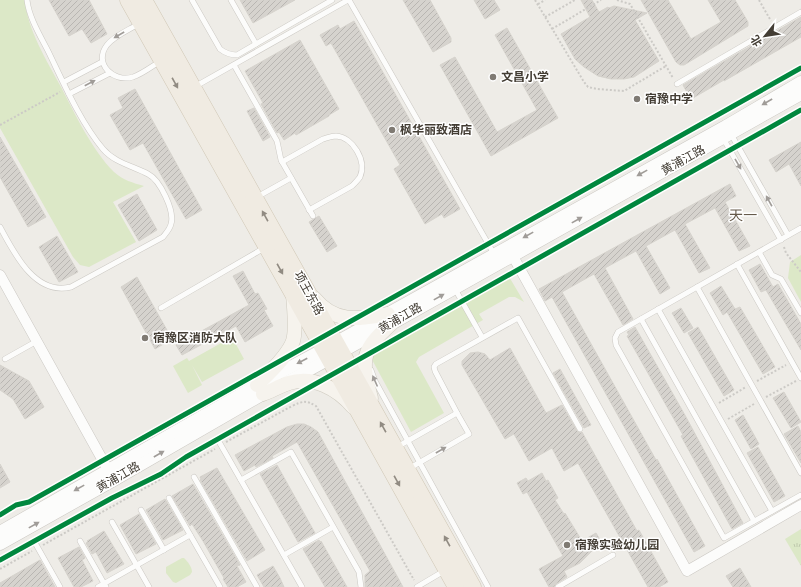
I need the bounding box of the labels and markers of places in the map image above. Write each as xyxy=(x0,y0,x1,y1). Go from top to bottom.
place label: 文昌小学 xyxy=(501,70,549,83)
marker: 文昌小学 xyxy=(488,72,498,82)
place label: 宿豫中学 xyxy=(645,92,693,105)
marker: 宿豫中学 xyxy=(632,94,642,104)
place label: 枫华丽致酒店 xyxy=(400,123,472,136)
marker: 枫华丽致酒店 xyxy=(387,125,397,135)
place label: 宿豫区消防大队 xyxy=(153,331,237,344)
marker: 宿豫区消防大队 xyxy=(140,333,150,343)
place label: 宿豫实验幼儿园 xyxy=(575,538,659,551)
marker: 宿豫实验幼儿园 xyxy=(562,540,572,550)

